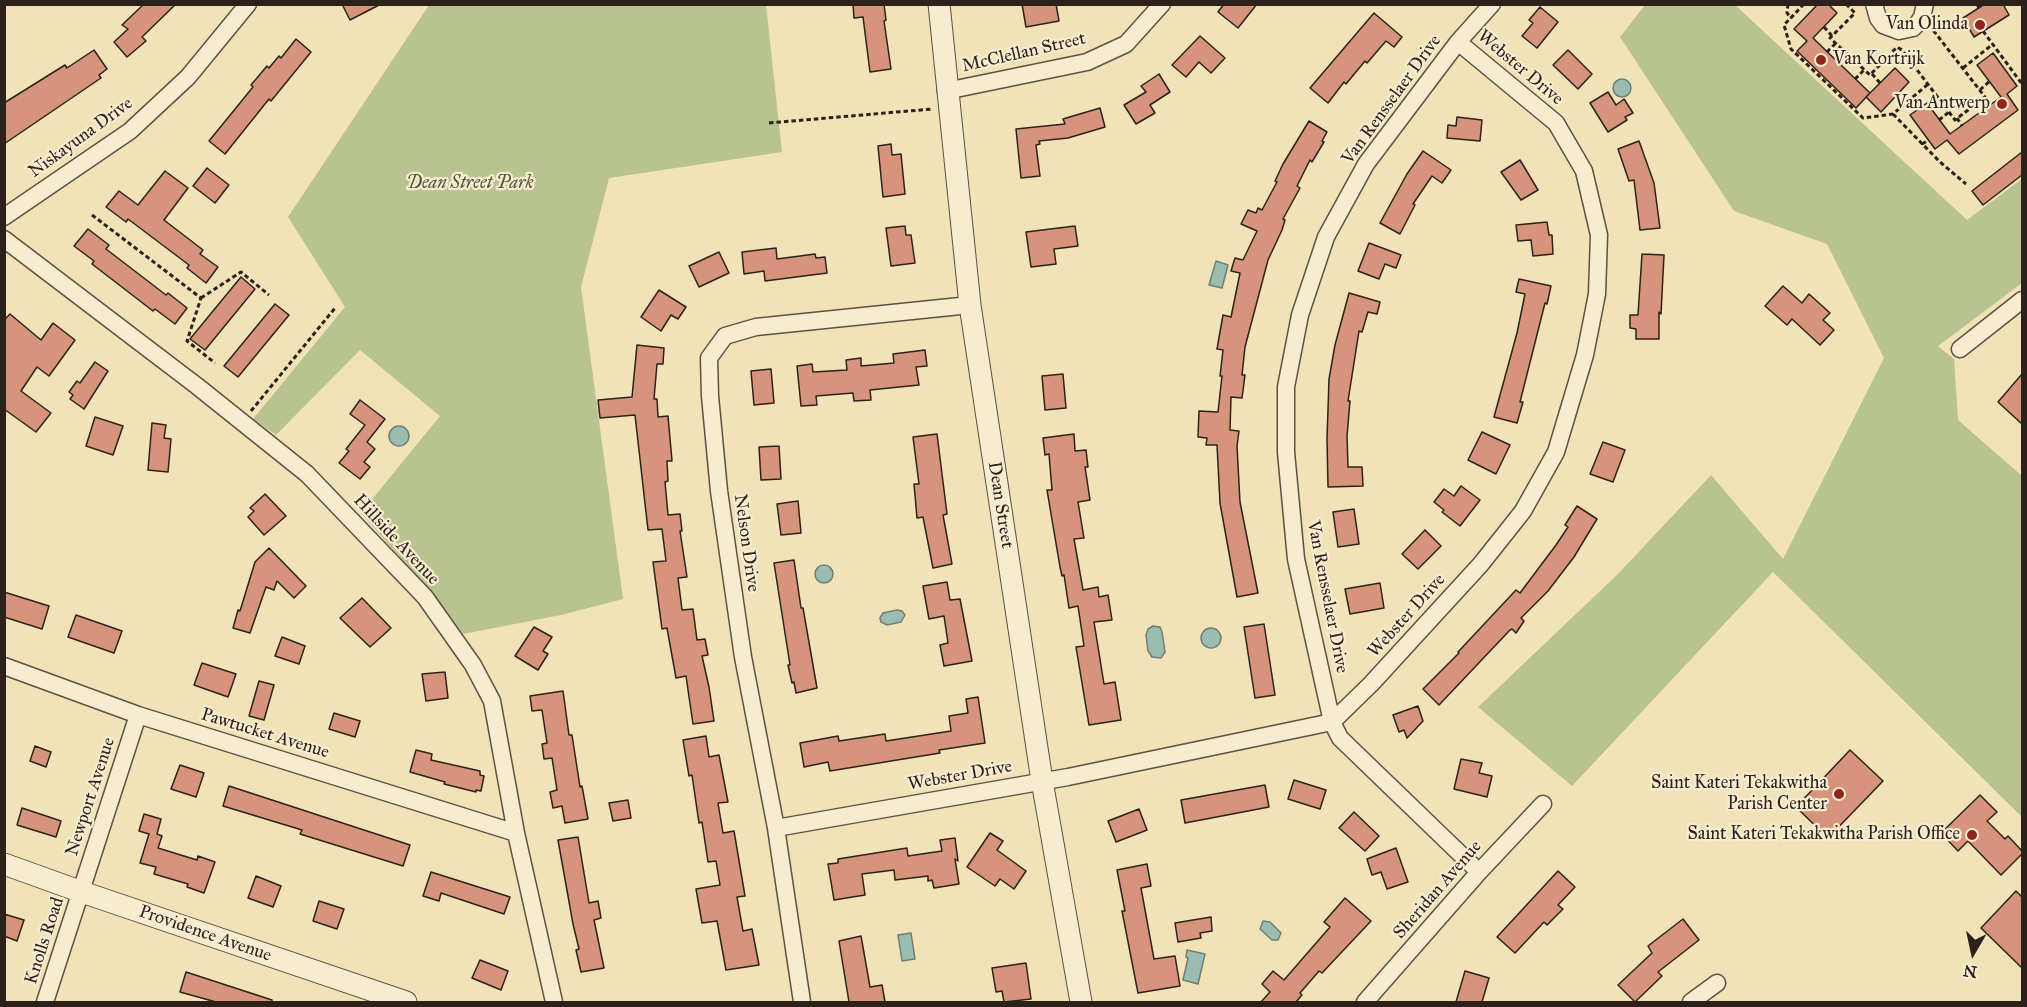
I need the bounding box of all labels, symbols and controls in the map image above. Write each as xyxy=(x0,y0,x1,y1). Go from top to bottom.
place label: Van Olinda xyxy=(1886,14,1968,36)
marker: Van Olinda xyxy=(1973,18,1987,32)
street label: Webster Drive xyxy=(1473,26,1567,110)
street label: McClellan Street xyxy=(960,28,1088,78)
street label: Van Rensselaer Drive xyxy=(1338,31,1446,169)
place label: Van Kortrijk xyxy=(1833,49,1924,71)
marker: Van Kortrijk xyxy=(1814,53,1828,67)
street label: Niskayuna Drive xyxy=(25,93,137,183)
place label: Van Antwerp xyxy=(1895,93,1990,115)
marker: Van Antwerp xyxy=(1995,97,2009,111)
park label: Dean Street Park xyxy=(406,173,534,195)
street label: Dean Street xyxy=(982,460,1018,550)
street label: Hillside Avenue xyxy=(348,490,444,590)
street label: Nelson Drive xyxy=(728,493,764,593)
street label: Van Rensselaer Drive xyxy=(1302,519,1352,675)
street label: Webster Drive xyxy=(1364,570,1450,662)
street label: Pawtucket Avenue xyxy=(198,704,332,764)
street label: Newport Avenue xyxy=(62,735,120,859)
street label: Webster Drive xyxy=(906,756,1014,796)
place label: Saint Kateri Tekakwitha Parish Center xyxy=(1651,773,1827,816)
marker: Saint Kateri Tekakwitha Parish Center xyxy=(1832,787,1846,801)
place label: Saint Kateri Tekakwitha Parish Office xyxy=(1687,824,1960,846)
marker: Saint Kateri Tekakwitha Parish Office xyxy=(1965,828,1979,842)
street label: Sheridan Avenue xyxy=(1389,836,1487,944)
street label: Knolls Road xyxy=(21,895,69,987)
street label: Providence Avenue xyxy=(136,901,274,967)
north arrow xyxy=(1943,923,2003,983)
text: N xyxy=(1962,961,1978,982)

